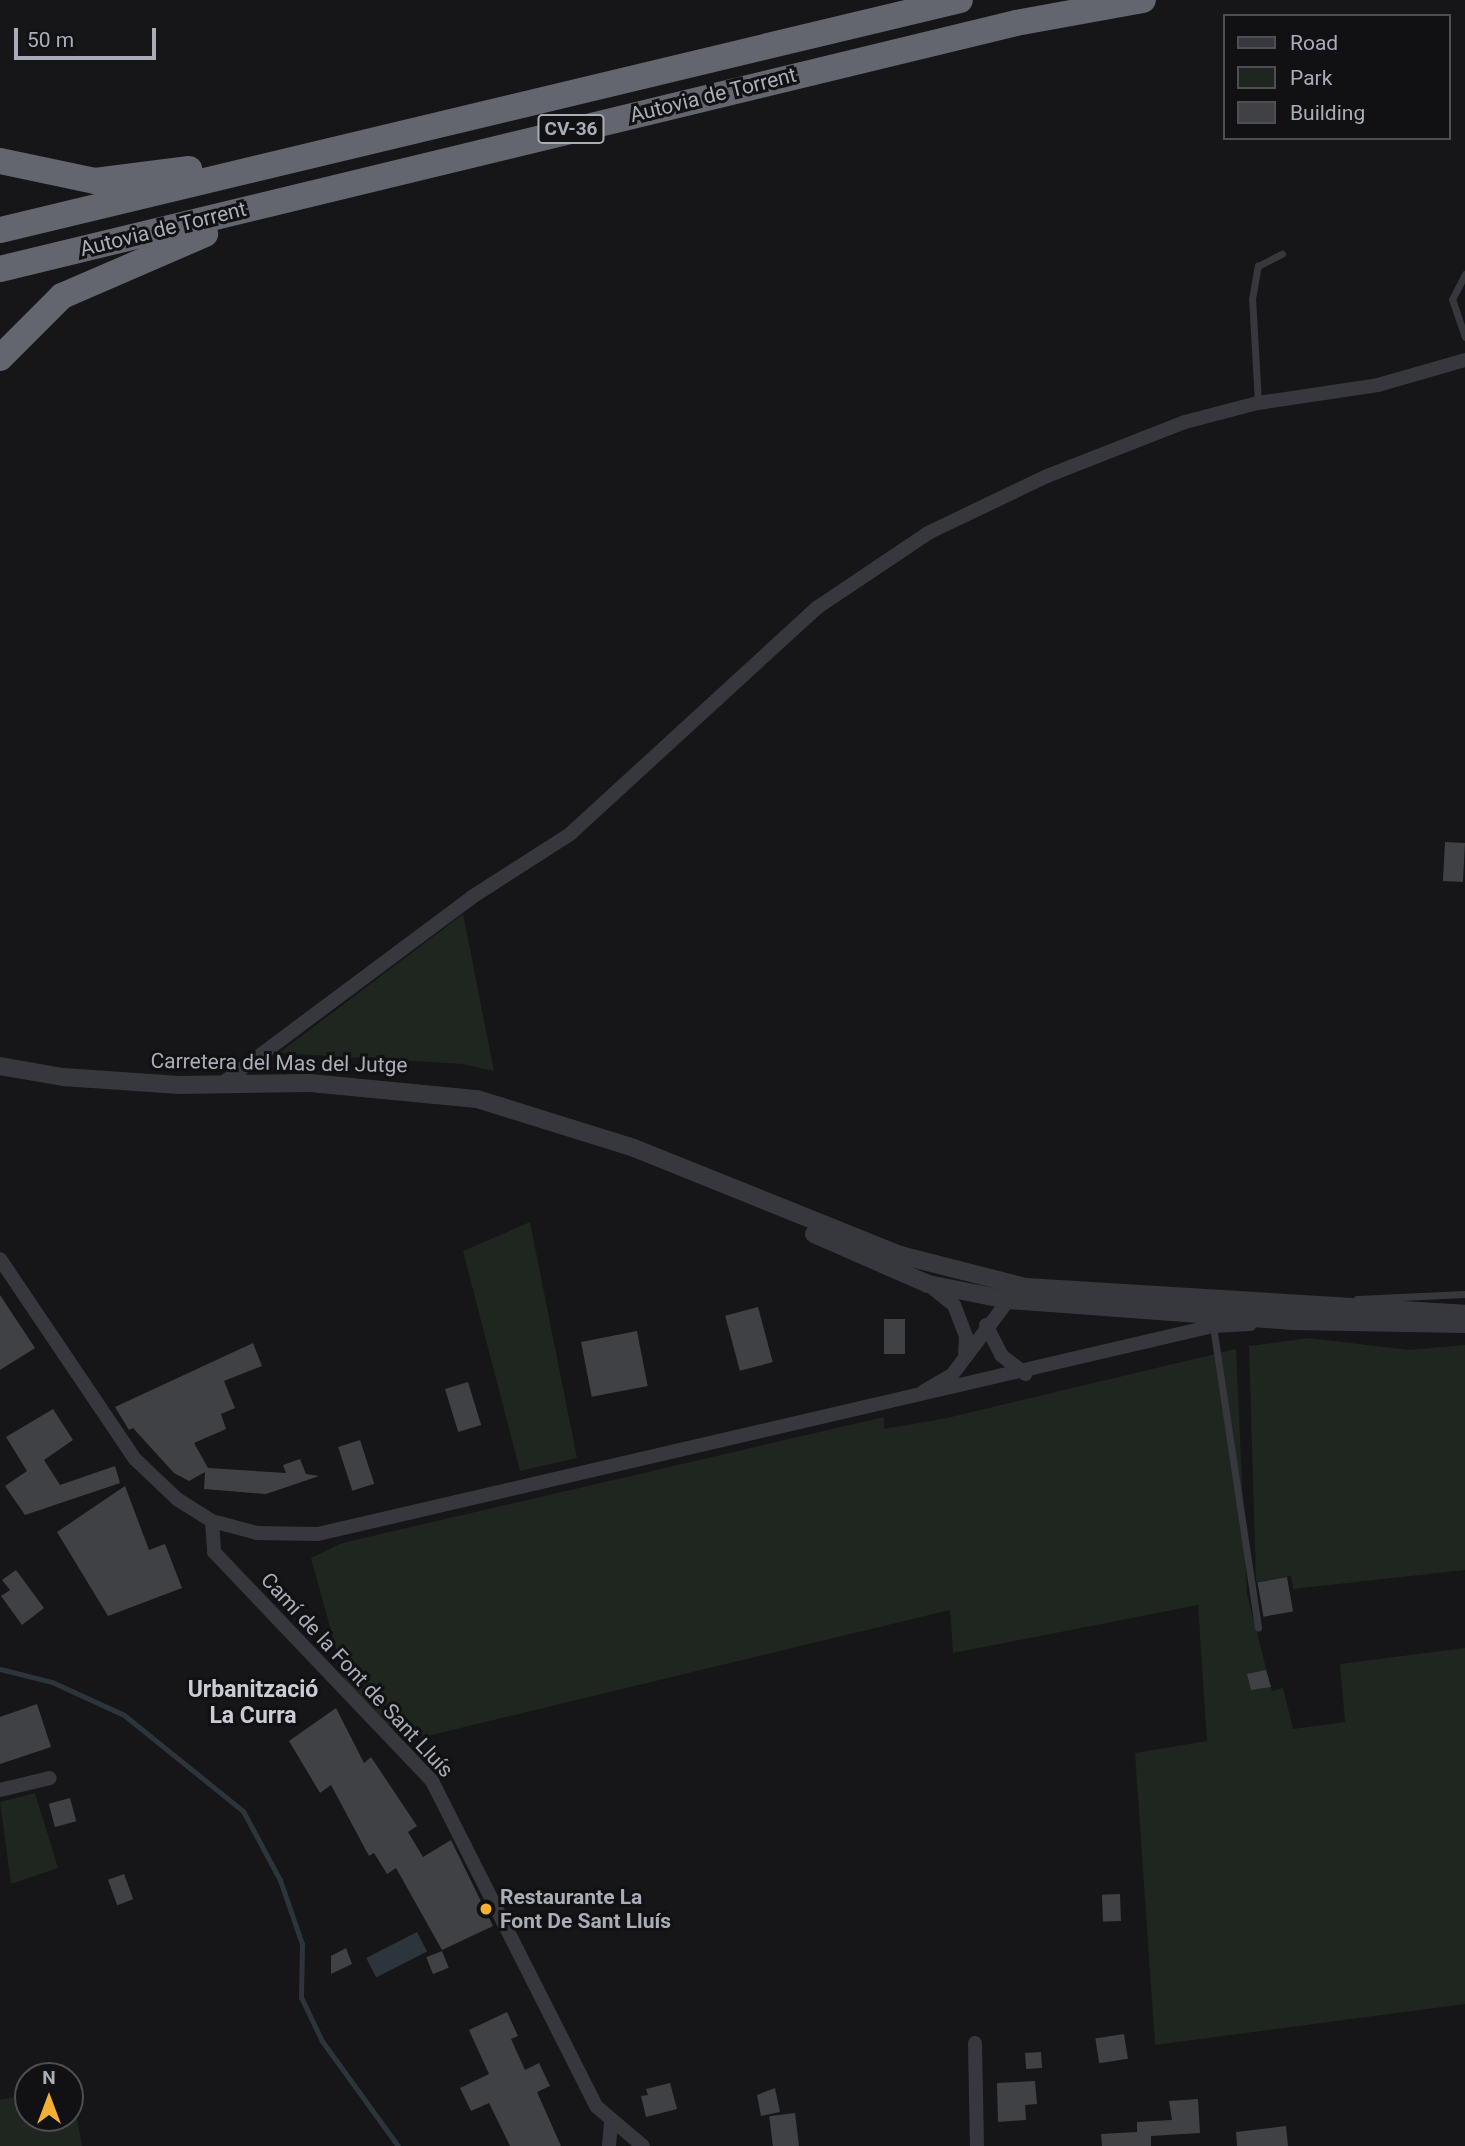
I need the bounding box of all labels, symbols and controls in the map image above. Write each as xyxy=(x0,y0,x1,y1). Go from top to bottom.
scale bar xyxy=(18,14,159,58)
legend xyxy=(1224,14,1451,140)
text: 50 m xyxy=(27,28,74,52)
text: Road xyxy=(1290,31,1338,55)
street label: Autovia de Torrent xyxy=(627,62,799,128)
text: Park xyxy=(1290,66,1332,90)
text: Building xyxy=(1290,101,1365,125)
road number: CV-36 xyxy=(536,113,606,144)
street label: Autovia de Torrent xyxy=(77,196,249,262)
street label: Carretera del Mas del Jutge xyxy=(150,1048,408,1078)
street label: Camí de la Font de Sant Lluís xyxy=(255,1567,459,1783)
district label: Urbanització La Curra xyxy=(188,1676,318,1730)
place label: Restaurante La Font De Sant Lluís xyxy=(500,1884,671,1934)
marker: Restaurante La Font De Sant Lluís xyxy=(478,1901,494,1917)
north arrow xyxy=(14,2062,84,2132)
text: N xyxy=(42,2066,56,2089)

